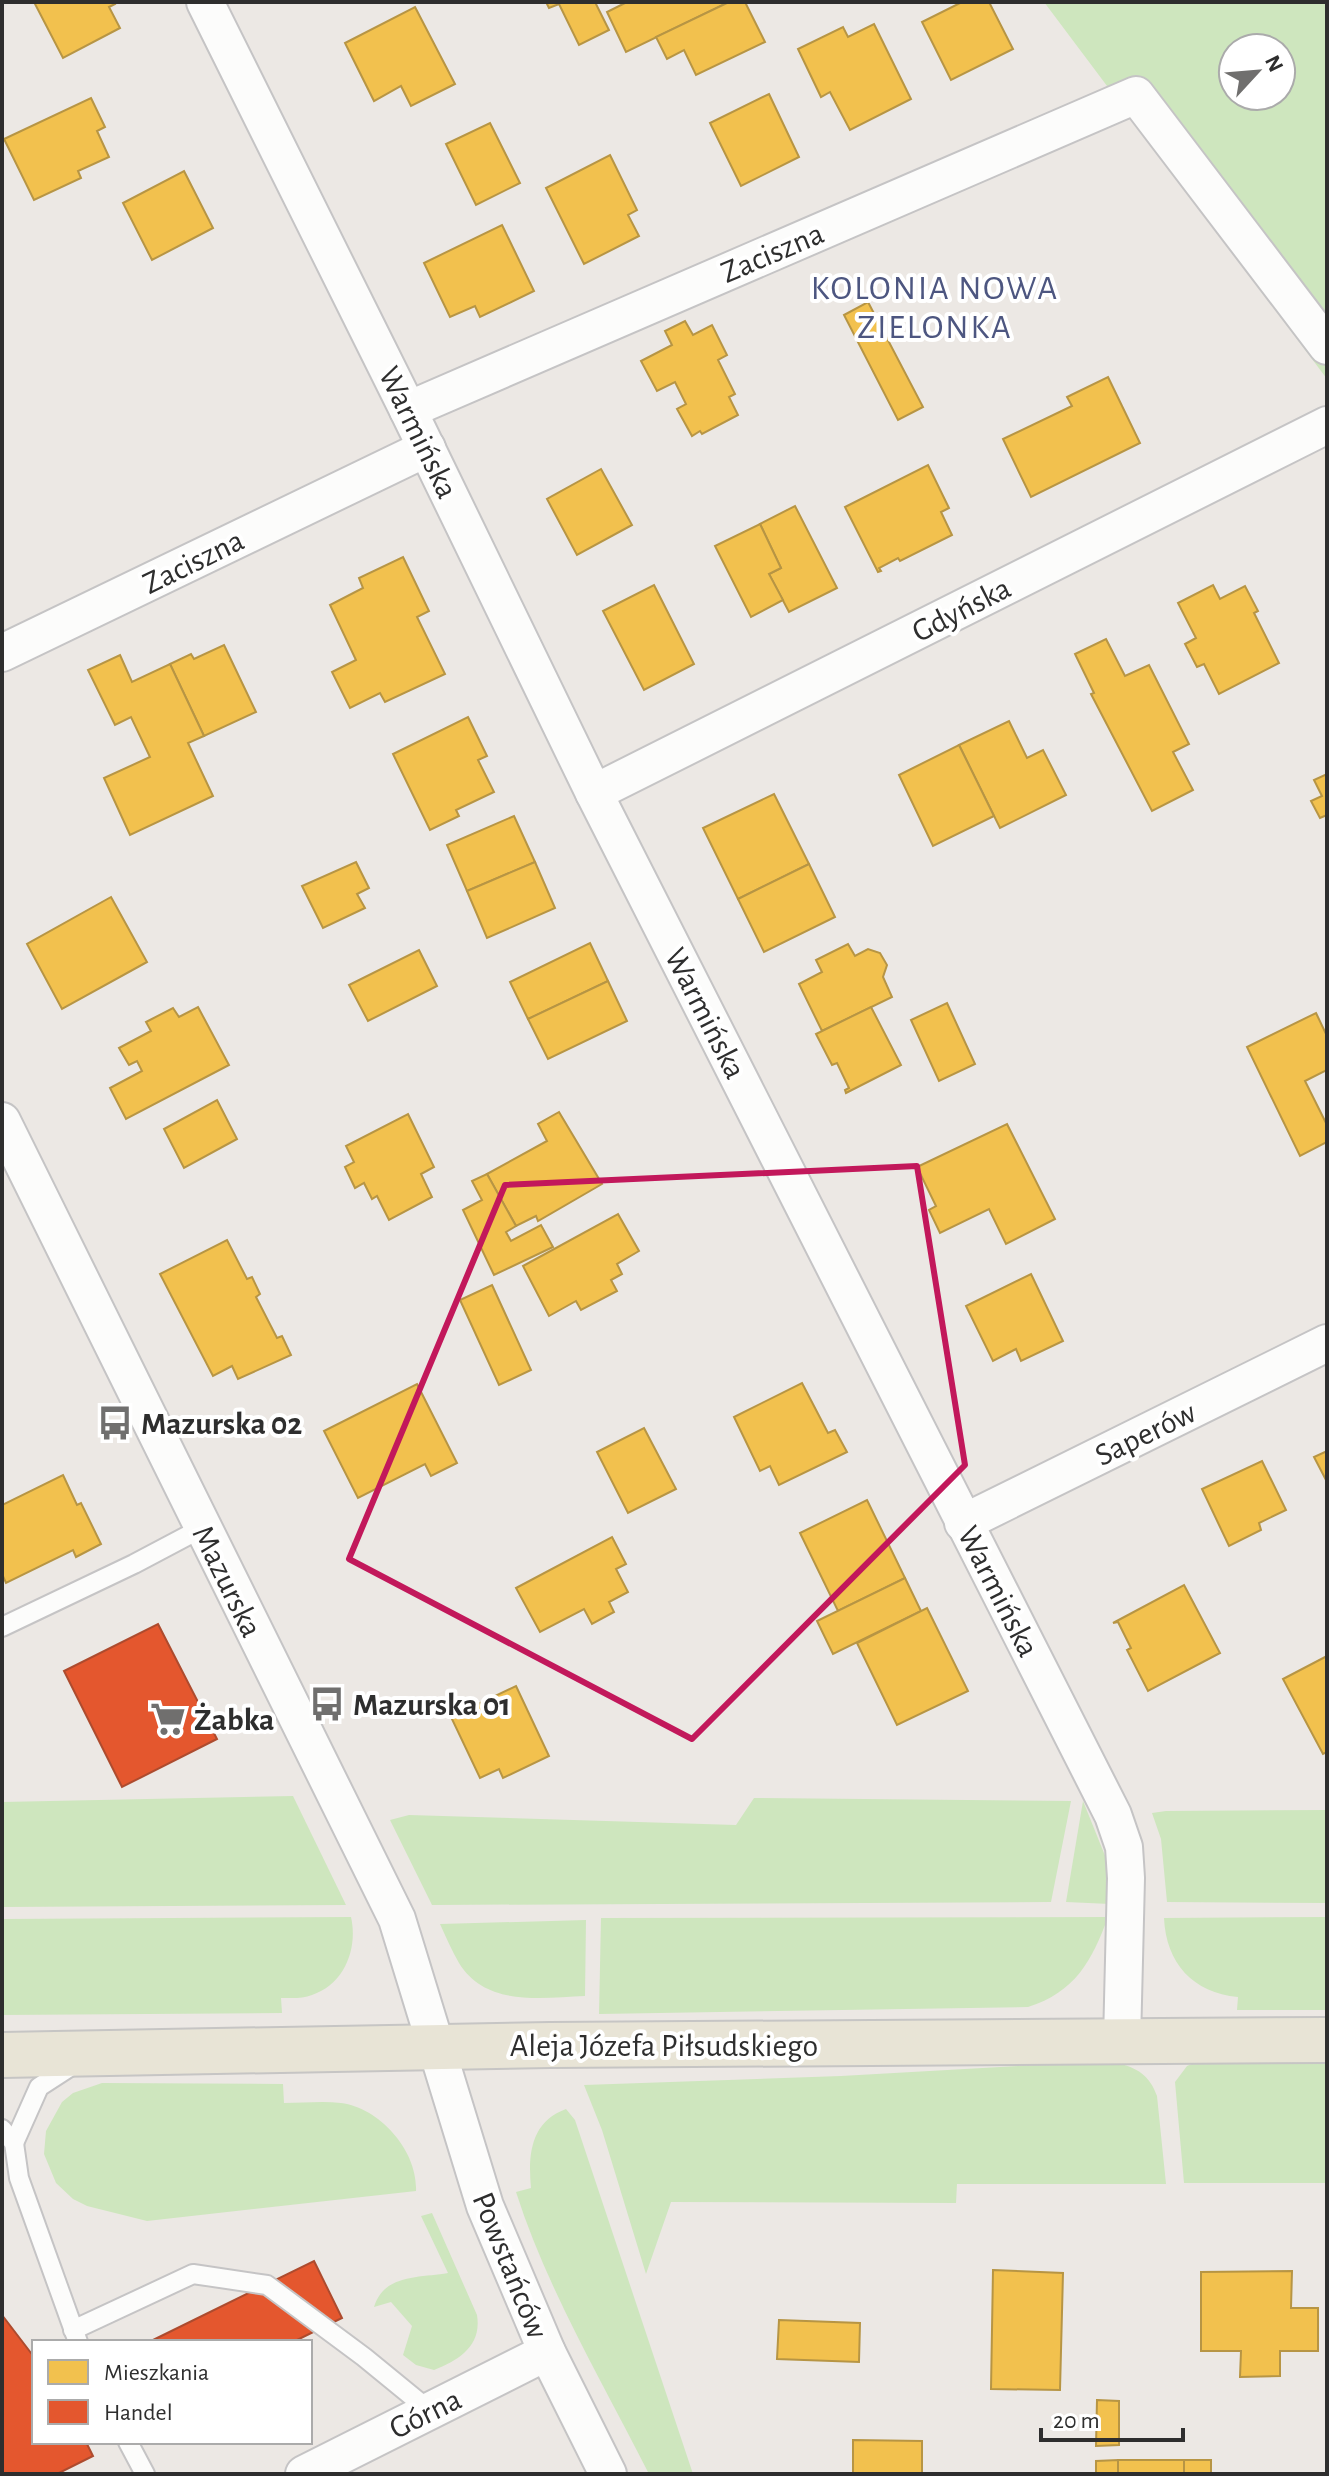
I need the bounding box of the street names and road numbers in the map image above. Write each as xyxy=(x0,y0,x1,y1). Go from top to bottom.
street label: Zaciszna xyxy=(716,217,828,289)
street label: Warmińska xyxy=(373,362,464,503)
street label: Zaciszna xyxy=(138,524,249,600)
street label: Gdyńska xyxy=(907,572,1016,648)
street label: Warmińska xyxy=(659,943,752,1084)
street label: Saperów xyxy=(1090,1396,1201,1472)
street label: Mazurska xyxy=(186,1521,268,1642)
street label: Warmińska xyxy=(952,1521,1045,1662)
street label: Aleja Józefa Piłsudskiego xyxy=(510,2030,818,2062)
street label: Powstańców xyxy=(466,2188,554,2343)
street label: Górna xyxy=(384,2383,466,2445)

